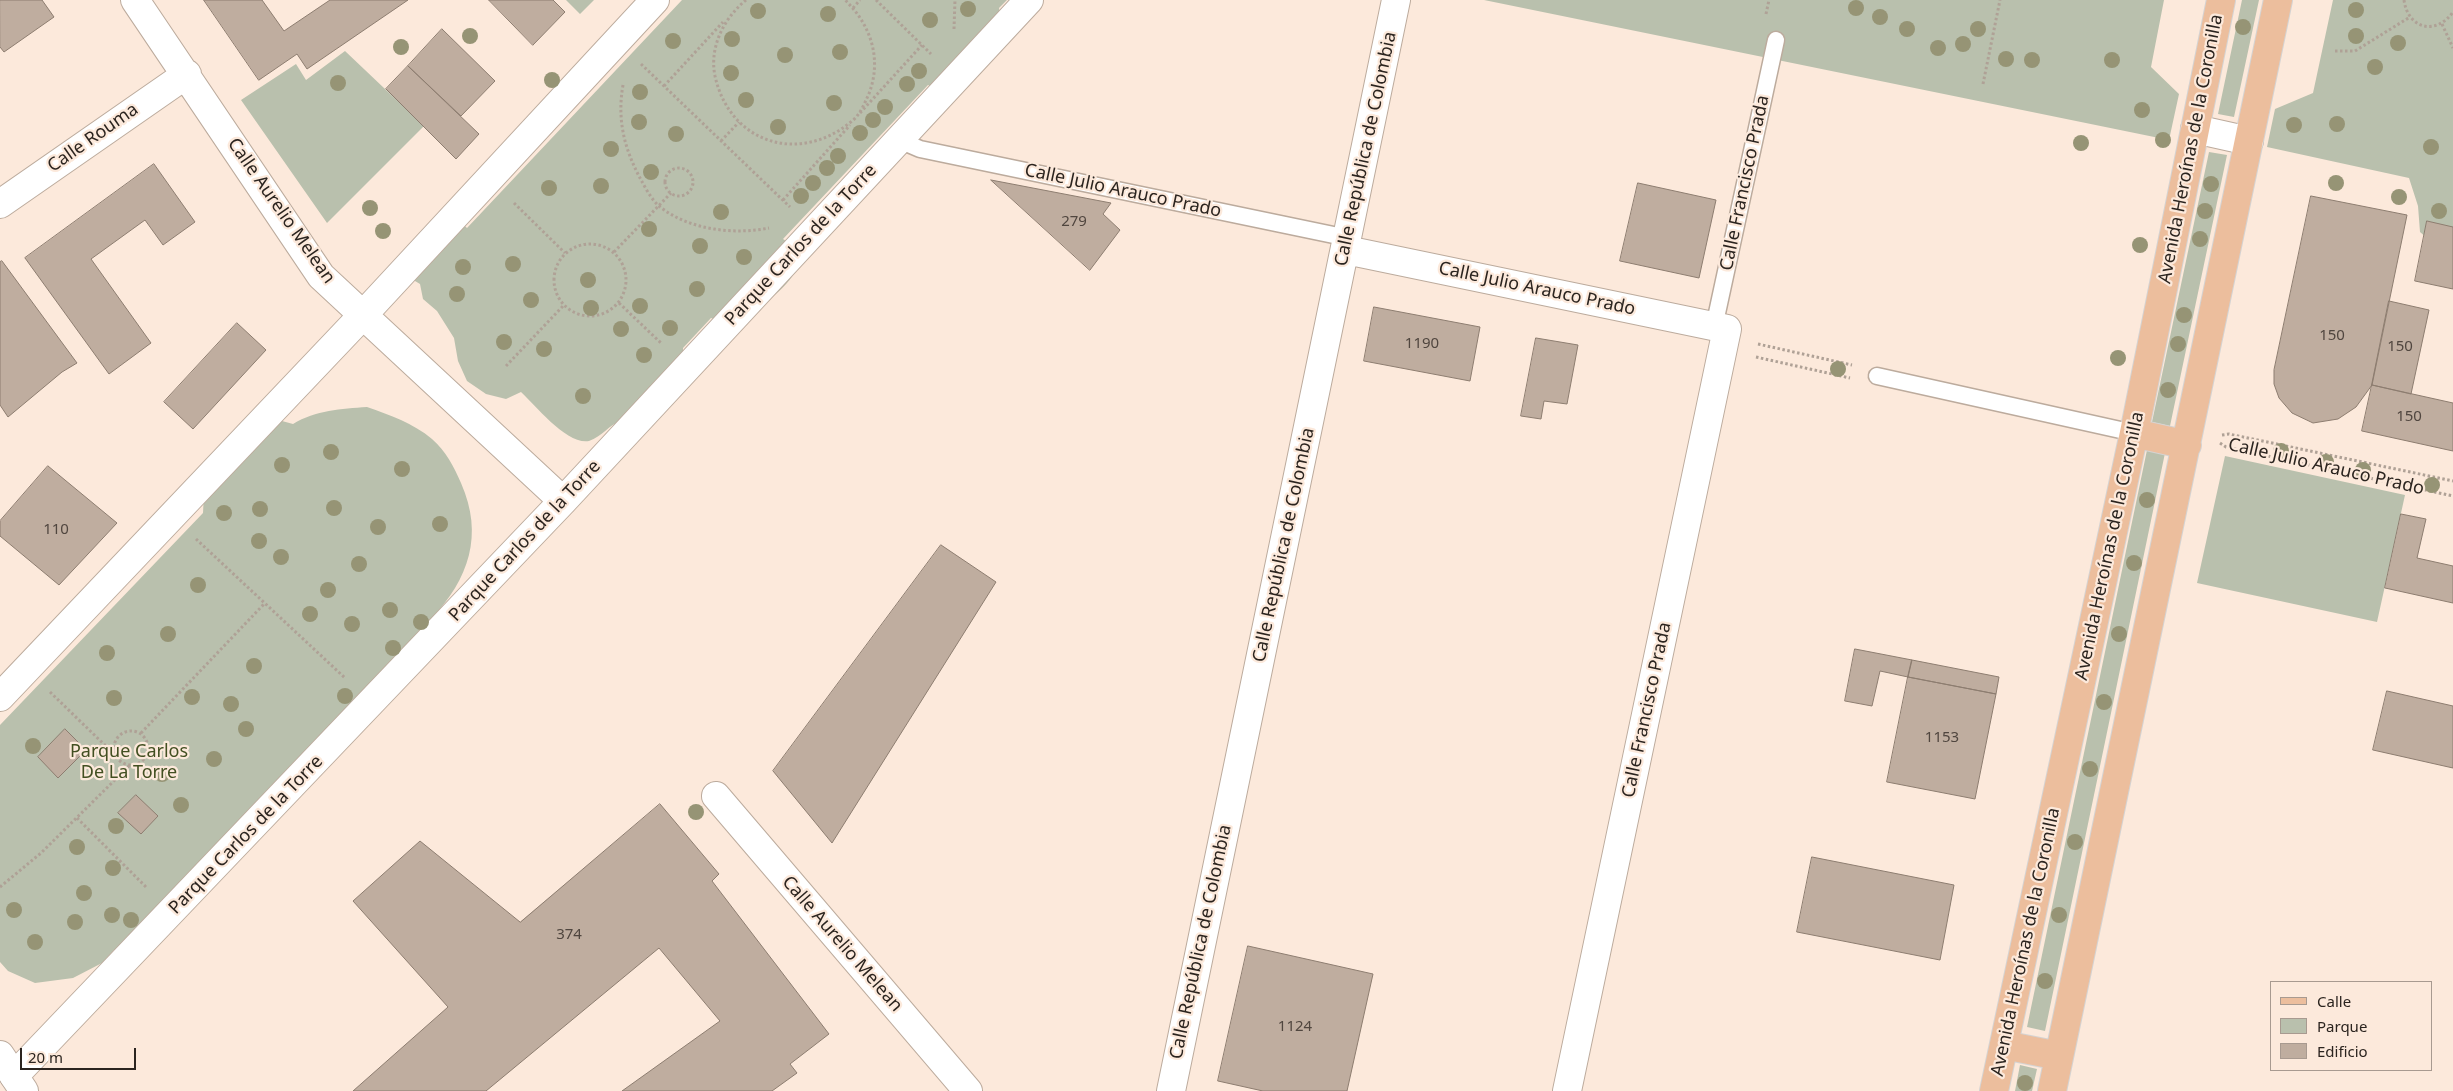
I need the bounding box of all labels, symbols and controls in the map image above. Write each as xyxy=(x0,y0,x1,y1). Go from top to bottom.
street label: Avenida Heroínas de la Coronilla xyxy=(2154,13,2228,285)
street label: Calle República de Colombia xyxy=(1331,30,1401,268)
street label: Calle Francisco Prada xyxy=(1716,93,1774,273)
street label: Calle Rouma xyxy=(44,99,142,177)
street label: Calle Aurelio Melean xyxy=(223,134,339,288)
street label: Parque Carlos de la Torre xyxy=(721,160,881,330)
street label: Calle Julio Arauco Prado xyxy=(1023,160,1223,222)
house number: 279 xyxy=(1061,213,1087,231)
street label: Calle Julio Arauco Prado xyxy=(1437,258,1637,320)
house number: 150 xyxy=(2319,327,2345,345)
house number: 1190 xyxy=(1405,335,1439,353)
house number: 150 xyxy=(2387,338,2413,356)
house number: 150 xyxy=(2396,408,2422,426)
street label: Avenida Heroínas de la Coronilla xyxy=(2071,410,2149,682)
street label: Calle República de Colombia xyxy=(1249,426,1319,664)
street label: Calle Julio Arauco Prado xyxy=(2226,434,2426,500)
street label: Parque Carlos de la Torre xyxy=(445,456,605,626)
house number: 110 xyxy=(43,521,69,539)
street label: Calle Francisco Prada xyxy=(1618,620,1676,800)
house number: 1153 xyxy=(1925,729,1959,747)
park label: Parque Carlos De La Torre xyxy=(70,741,188,784)
street label: Parque Carlos de la Torre xyxy=(164,751,328,919)
street label: Avenida Heroínas de la Coronilla xyxy=(1987,806,2065,1078)
street label: Calle República de Colombia xyxy=(1166,823,1236,1061)
street label: Calle Aurelio Melean xyxy=(777,872,907,1016)
house number: 374 xyxy=(556,926,582,944)
legend xyxy=(2270,981,2433,1071)
text: Calle xyxy=(2317,991,2351,1011)
text: Parque xyxy=(2317,1016,2367,1036)
house number: 1124 xyxy=(1278,1018,1312,1036)
scale bar xyxy=(22,1038,139,1070)
text: Edificio xyxy=(2317,1041,2368,1061)
text: 20 m xyxy=(28,1047,63,1067)

